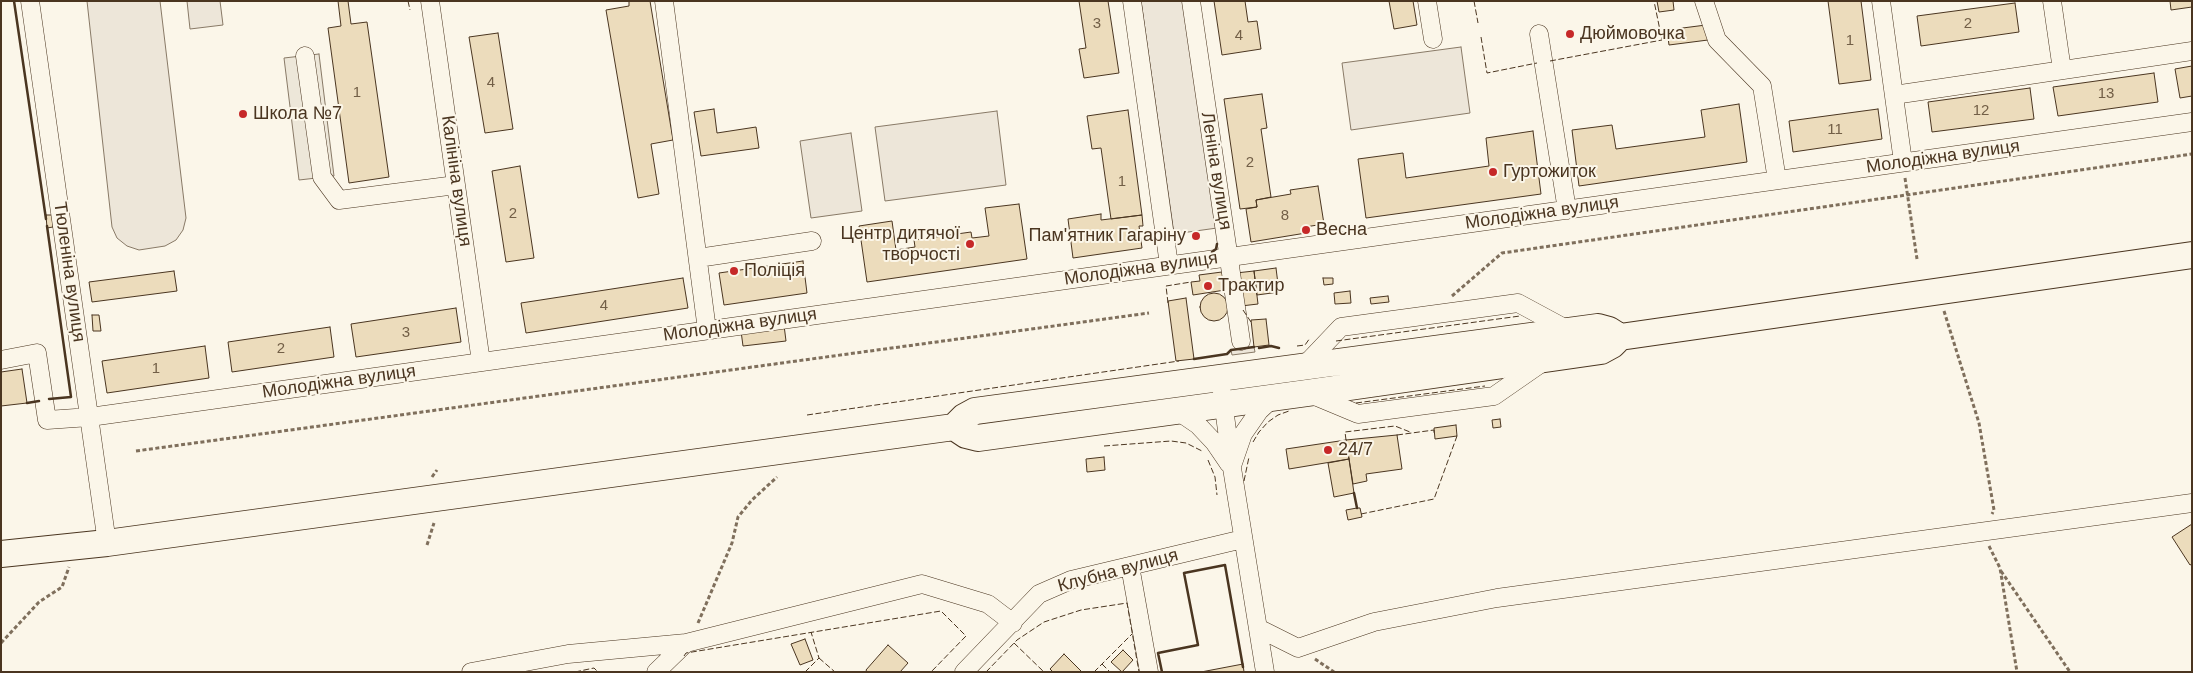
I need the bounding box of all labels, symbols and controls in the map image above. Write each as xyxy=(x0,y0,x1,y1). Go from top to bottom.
house number: 3 xyxy=(1093,15,1101,33)
house number: 2 xyxy=(1964,15,1972,33)
place label: Дюймовочка xyxy=(1580,23,1685,45)
house number: 4 xyxy=(1235,27,1243,45)
marker: Дюймовочка xyxy=(1564,28,1576,40)
house number: 1 xyxy=(1846,32,1854,50)
house number: 4 xyxy=(487,74,495,92)
house number: 1 xyxy=(353,84,361,102)
house number: 13 xyxy=(2098,85,2114,103)
house number: 12 xyxy=(1973,102,1989,120)
place label: Школа №7 xyxy=(253,103,342,125)
marker: Школа №7 xyxy=(237,108,249,120)
street label: Леніна вулиця xyxy=(1196,110,1236,232)
street label: Калініна вулиця xyxy=(436,114,476,248)
house number: 11 xyxy=(1827,121,1843,139)
street label: Молодіжна вулиця xyxy=(1865,136,2021,178)
house number: 2 xyxy=(1246,154,1254,172)
place label: Гуртожиток xyxy=(1503,161,1596,183)
marker: Гуртожиток xyxy=(1487,166,1499,178)
house number: 1 xyxy=(1118,173,1126,191)
street label: Молодіжна вулиця xyxy=(1464,192,1620,234)
street label: Тюленіна вулиця xyxy=(48,201,90,343)
house number: 2 xyxy=(509,205,517,223)
house number: 8 xyxy=(1281,207,1289,225)
place label: Весна xyxy=(1316,219,1367,241)
place label: Центр дитячої творчості xyxy=(841,223,960,266)
marker: Весна xyxy=(1300,224,1312,236)
place label: Пам'ятник Гагаріну xyxy=(1028,225,1186,247)
marker: Пам'ятник Гагаріну xyxy=(1190,230,1202,242)
marker: Центр дитячої творчості xyxy=(964,238,976,250)
street label: Молодіжна вулиця xyxy=(1063,248,1219,290)
place label: Поліція xyxy=(744,260,805,282)
marker: Поліція xyxy=(728,265,740,277)
place label: Трактир xyxy=(1218,275,1284,297)
marker: Трактир xyxy=(1202,280,1214,292)
house number: 4 xyxy=(600,297,608,315)
street label: Молодіжна вулиця xyxy=(662,304,818,346)
house number: 3 xyxy=(402,324,410,342)
house number: 2 xyxy=(277,340,285,358)
house number: 1 xyxy=(152,360,160,378)
street label: Молодіжна вулиця xyxy=(261,361,417,403)
place label: 24/7 xyxy=(1338,439,1373,461)
marker: 24/7 xyxy=(1322,444,1334,456)
street label: Клубна вулиця xyxy=(1055,545,1181,597)

